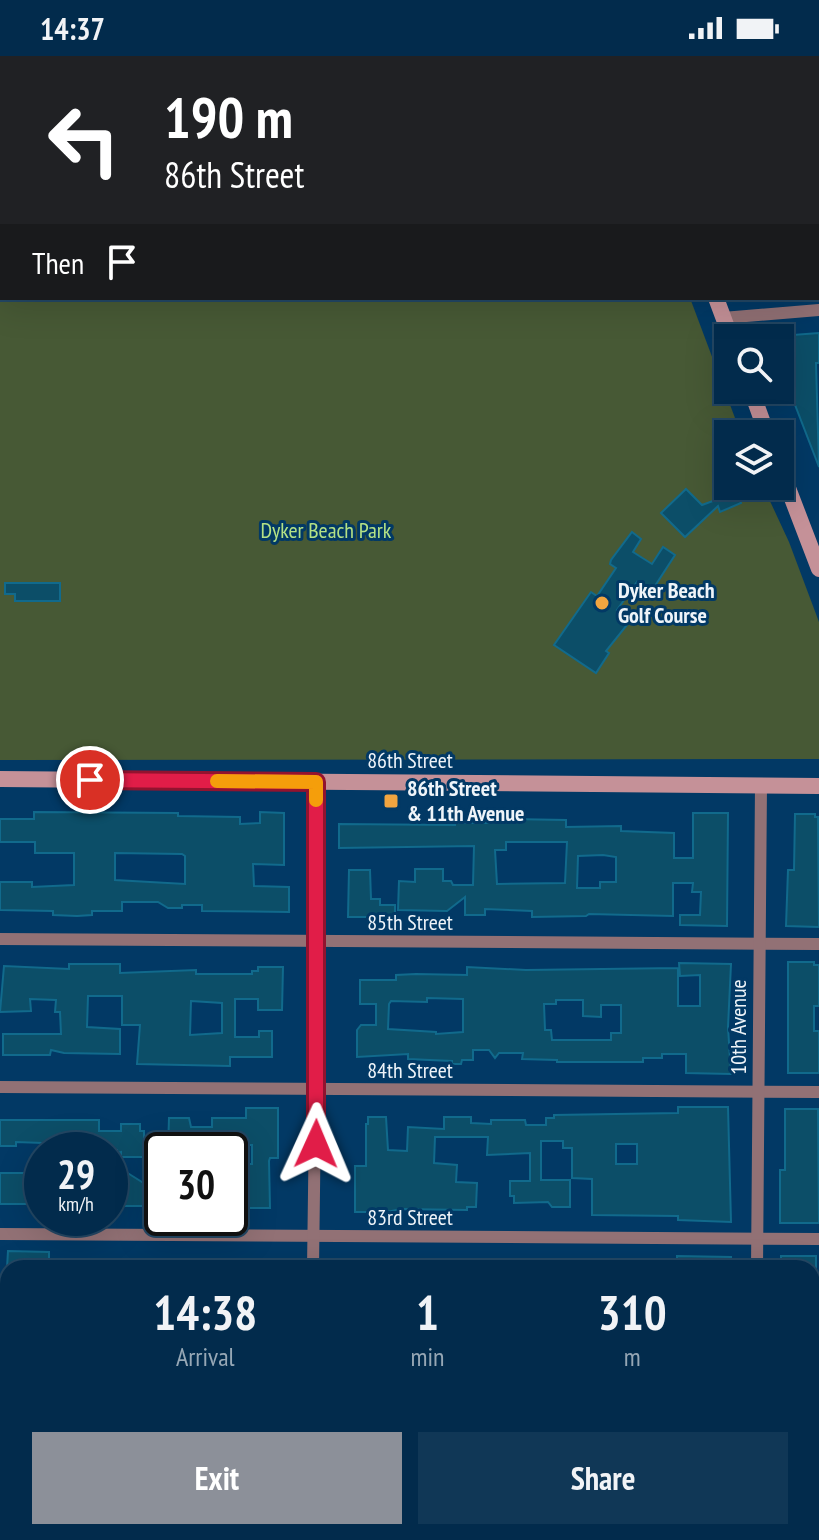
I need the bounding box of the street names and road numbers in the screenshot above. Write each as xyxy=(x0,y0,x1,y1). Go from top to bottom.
street label: 86th Street xyxy=(367,746,453,774)
street label: 85th Street xyxy=(367,908,453,936)
street label: 10th Avenue xyxy=(724,979,752,1075)
street label: 84th Street xyxy=(367,1056,453,1084)
street label: 83rd Street xyxy=(367,1203,453,1231)

